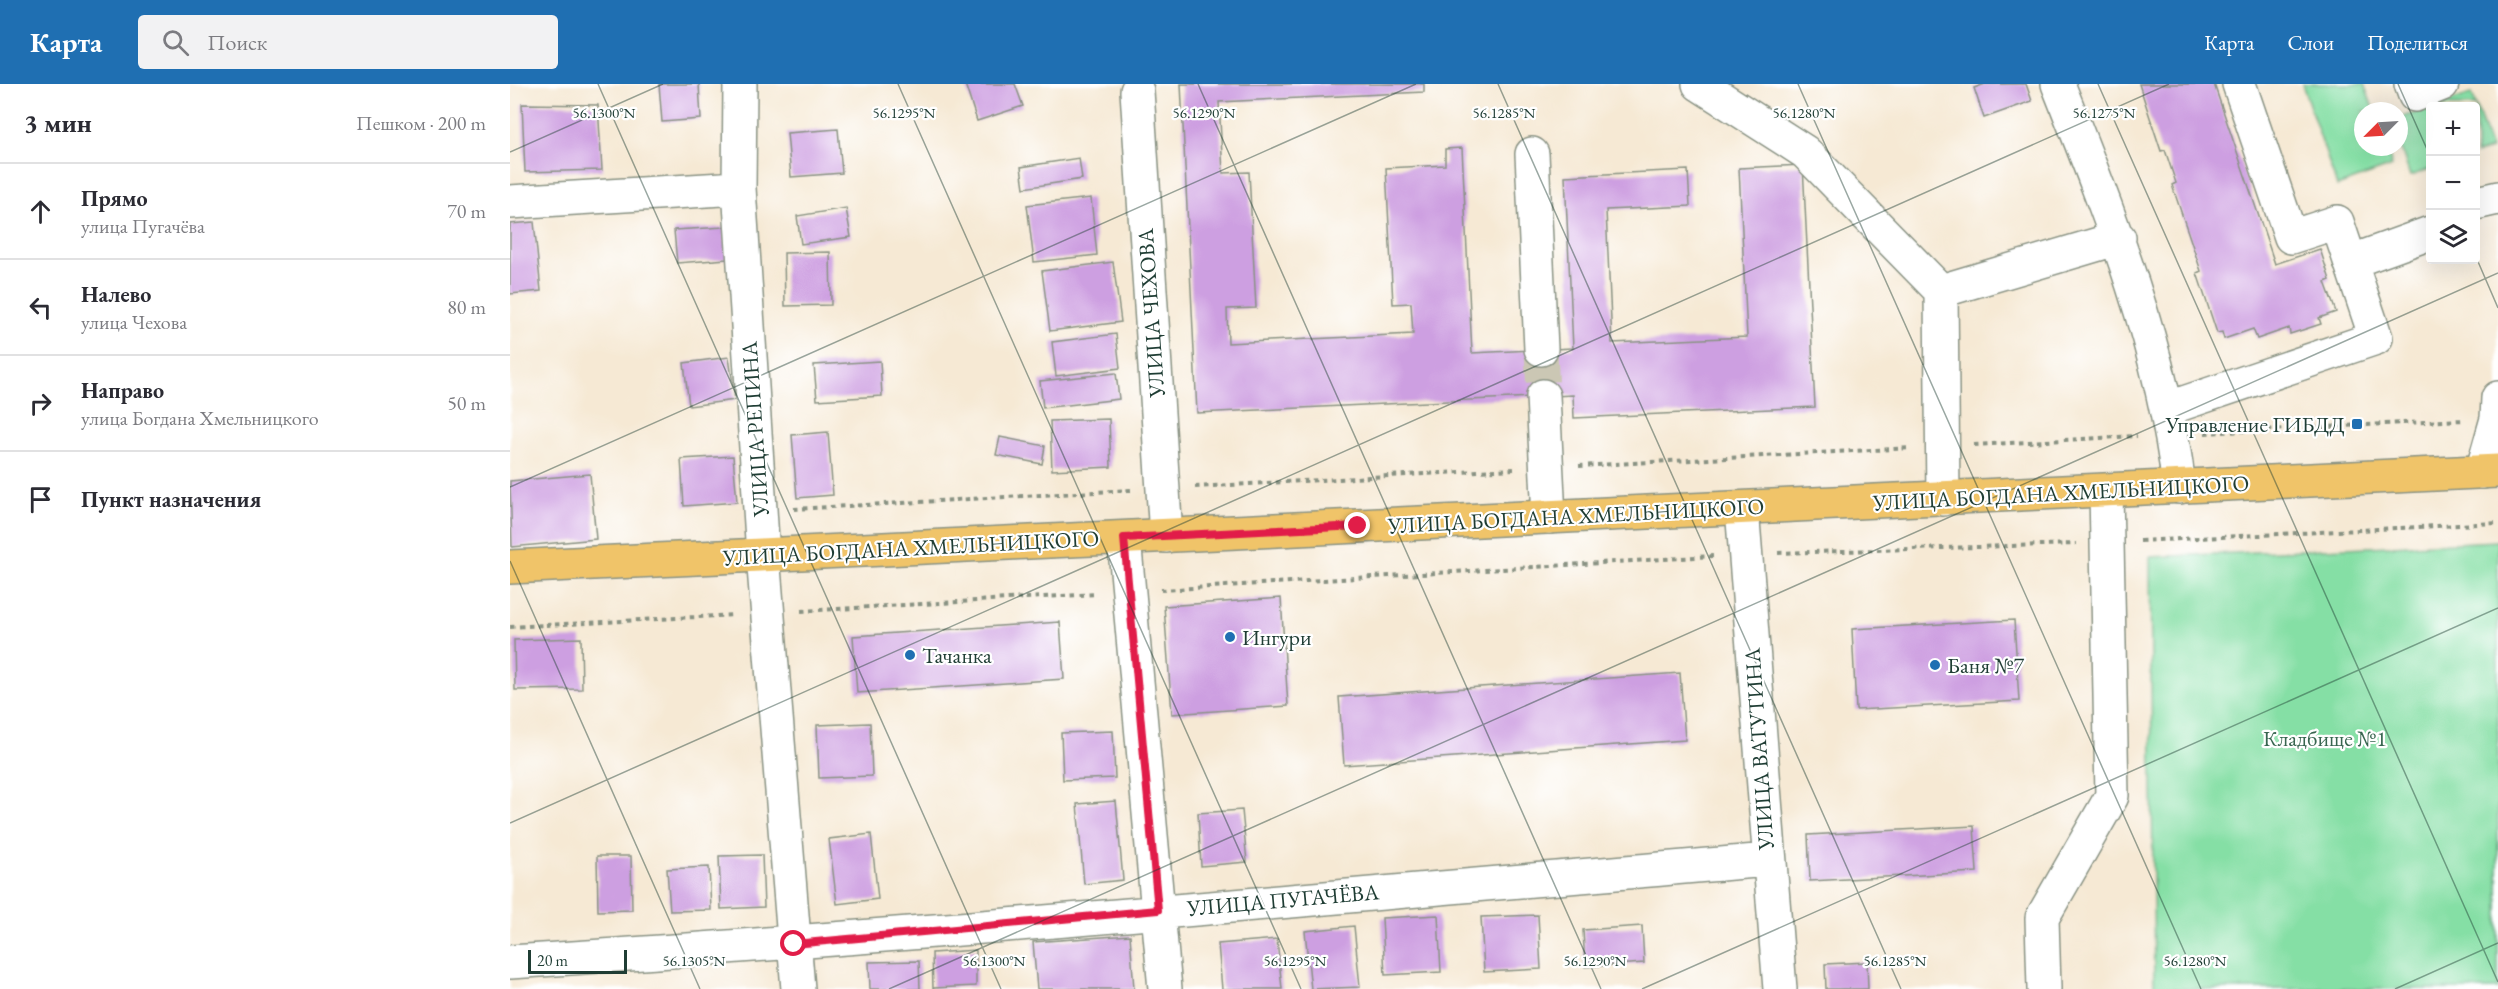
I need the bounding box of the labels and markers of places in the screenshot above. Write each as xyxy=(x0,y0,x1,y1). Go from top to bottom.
place label: Управление ГИБДД xyxy=(2164,410,2345,439)
marker: Управление ГИБДД xyxy=(2350,417,2364,431)
place label: Ингури xyxy=(1242,623,1312,652)
marker: Ингури xyxy=(1223,630,1237,644)
place label: Тачанка xyxy=(922,641,992,670)
marker: Тачанка xyxy=(903,648,917,662)
place label: Баня №7 xyxy=(1947,651,2024,680)
marker: Баня №7 xyxy=(1928,658,1942,672)

